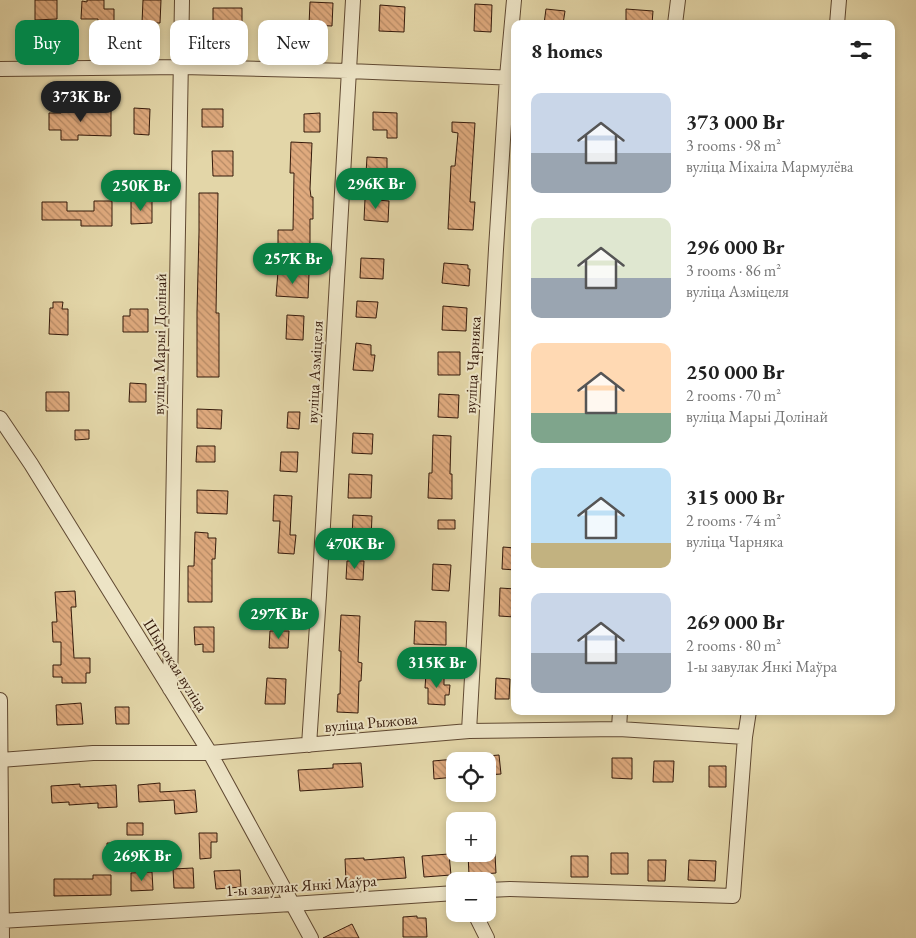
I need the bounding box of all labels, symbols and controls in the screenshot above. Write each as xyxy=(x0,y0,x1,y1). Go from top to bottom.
chip: Buy xyxy=(15,20,79,65)
chip: Rent xyxy=(89,20,160,65)
chip: Filters xyxy=(170,20,248,65)
chip: New xyxy=(258,20,328,65)
icon: filters xyxy=(847,36,875,64)
text: 8 homes xyxy=(531,37,603,64)
pin: 373K Br xyxy=(35,80,127,123)
text: 373K Br xyxy=(52,86,110,107)
text: 373 000 Br xyxy=(686,108,784,135)
icon: home xyxy=(571,113,631,173)
text: 3 rooms · 98 m² xyxy=(686,135,781,156)
text: вуліца Міхаіла Мармулёва xyxy=(686,156,853,177)
pin: 296K Br xyxy=(330,168,422,210)
pin: 250K Br xyxy=(95,170,187,212)
text: 296K Br xyxy=(347,173,405,194)
text: 250K Br xyxy=(112,175,170,196)
text: 296 000 Br xyxy=(686,233,784,260)
icon: home xyxy=(571,238,631,298)
pin: 257K Br xyxy=(247,242,339,285)
text: 257K Br xyxy=(264,248,322,269)
text: 3 rooms · 86 m² xyxy=(686,260,781,281)
street label: вуліца Марыі Долінай xyxy=(148,272,171,415)
text: вуліца Азміцеля xyxy=(686,281,789,302)
street label: вуліца Чарняка xyxy=(459,315,486,414)
street label: вуліца Азміцеля xyxy=(301,320,328,424)
text: 250 000 Br xyxy=(686,358,784,385)
icon: home xyxy=(571,363,631,423)
text: 2 rooms · 70 m² xyxy=(686,385,781,406)
text: вуліца Марыі Долінай xyxy=(686,406,828,427)
text: 315 000 Br xyxy=(686,483,784,510)
icon: home xyxy=(571,488,631,548)
text: 2 rooms · 74 m² xyxy=(686,510,781,531)
pin: 470K Br xyxy=(309,528,401,570)
text: вуліца Чарняка xyxy=(686,531,783,552)
text: 470K Br xyxy=(326,533,384,554)
pin: 297K Br xyxy=(233,598,325,640)
text: 297K Br xyxy=(250,603,308,624)
text: 269 000 Br xyxy=(686,608,784,635)
icon: home xyxy=(571,613,631,673)
street label: Шырокая вуліца xyxy=(139,615,213,716)
text: 2 rooms · 80 m² xyxy=(686,635,781,656)
pin: 315K Br xyxy=(391,646,483,689)
text: 315K Br xyxy=(408,652,466,673)
text: 1-ы завулак Янкі Маўра xyxy=(686,656,837,677)
street label: вуліца Рыжова xyxy=(324,708,419,737)
map controls xyxy=(446,752,496,922)
button: locate xyxy=(446,752,496,802)
button: + xyxy=(446,812,496,862)
pin: 269K Br xyxy=(96,840,188,882)
text: 269K Br xyxy=(113,845,171,866)
street label: 1-ы завулак Янкі Маўра xyxy=(225,870,378,901)
button: − xyxy=(446,872,496,922)

